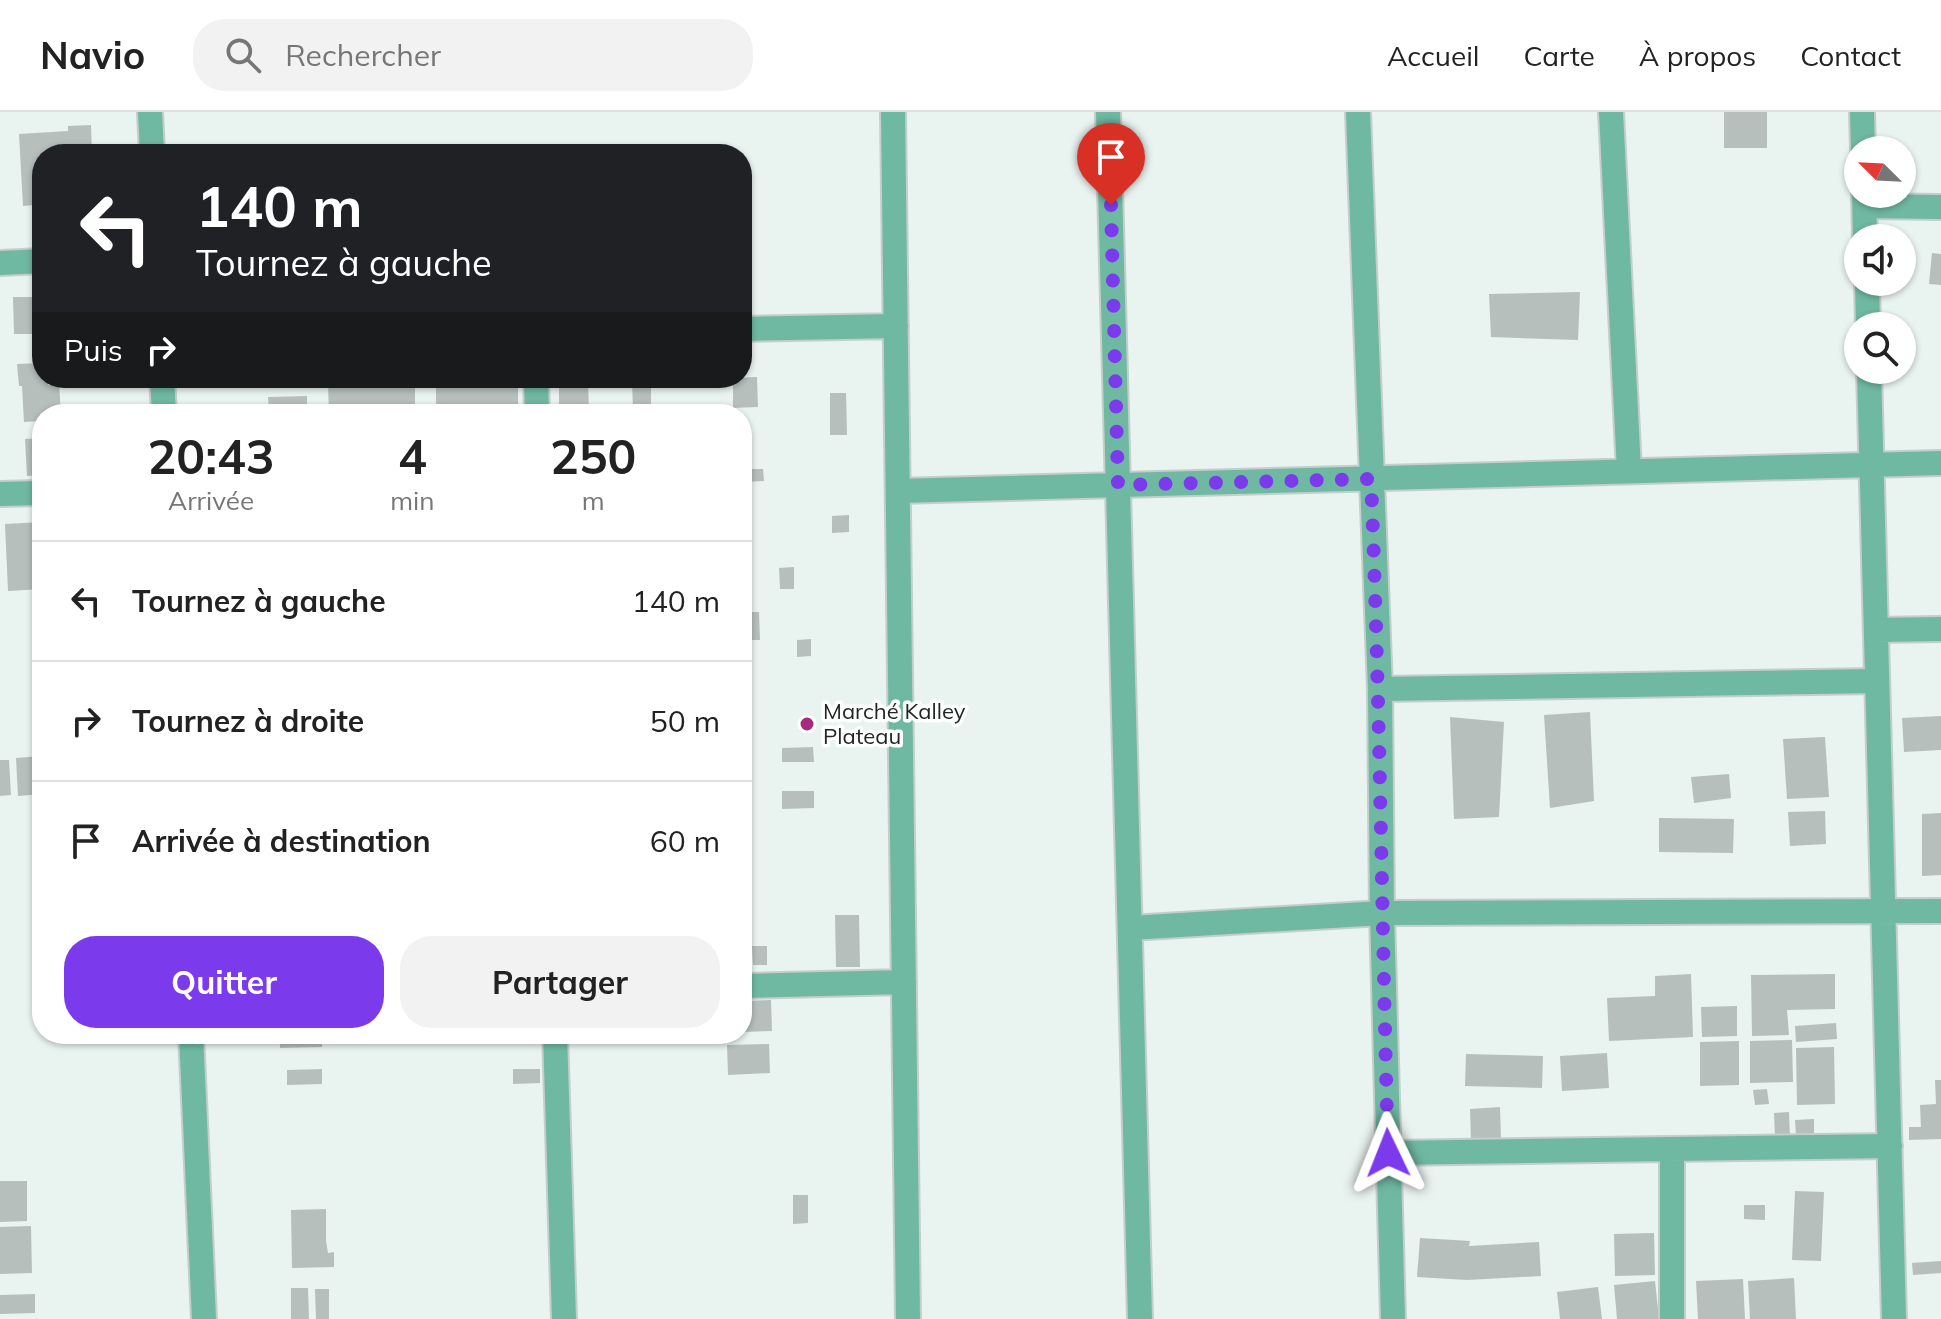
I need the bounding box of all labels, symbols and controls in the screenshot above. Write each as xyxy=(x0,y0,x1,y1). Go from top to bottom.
search box xyxy=(193,19,753,91)
text: Navio xyxy=(40,31,145,79)
icon: search xyxy=(221,33,265,77)
text: Rechercher xyxy=(285,36,441,74)
text: Accueil xyxy=(1387,38,1480,73)
text: Carte xyxy=(1524,38,1595,73)
text: À propos xyxy=(1639,38,1756,73)
text: Contact xyxy=(1800,38,1901,73)
pin xyxy=(1077,123,1145,205)
icon: arrive xyxy=(1089,135,1133,179)
north arrow xyxy=(1844,136,1916,208)
map controls xyxy=(1844,136,1916,384)
text: 140 m xyxy=(196,171,363,241)
icon: left xyxy=(64,176,168,280)
button: sound xyxy=(1844,224,1916,296)
text: Tournez à gauche xyxy=(196,240,492,285)
button: search xyxy=(1844,312,1916,384)
icon: right xyxy=(139,328,183,372)
text: Puis xyxy=(64,331,123,369)
text: 20:43 xyxy=(148,426,275,486)
text: 4 xyxy=(398,426,427,486)
text: 250 xyxy=(550,426,636,486)
text: Arrivée xyxy=(168,484,254,517)
text: min xyxy=(390,484,434,517)
text: m xyxy=(582,484,605,517)
icon: left xyxy=(64,579,108,623)
text: Tournez à gauche xyxy=(132,582,386,620)
text: 140 m xyxy=(632,582,720,620)
place label: Marché Kalley Plateau xyxy=(823,697,966,750)
icon: right xyxy=(64,699,108,743)
text: Tournez à droite xyxy=(132,702,364,740)
text: 50 m xyxy=(650,702,720,740)
marker: Marché Kalley Plateau xyxy=(798,715,816,733)
icon: arrive xyxy=(64,819,108,863)
text: Arrivée à destination xyxy=(132,822,431,860)
text: 60 m xyxy=(650,822,720,860)
button: Quitter xyxy=(64,936,384,1028)
button: Partager xyxy=(400,936,720,1028)
position arrow xyxy=(1346,1111,1430,1195)

